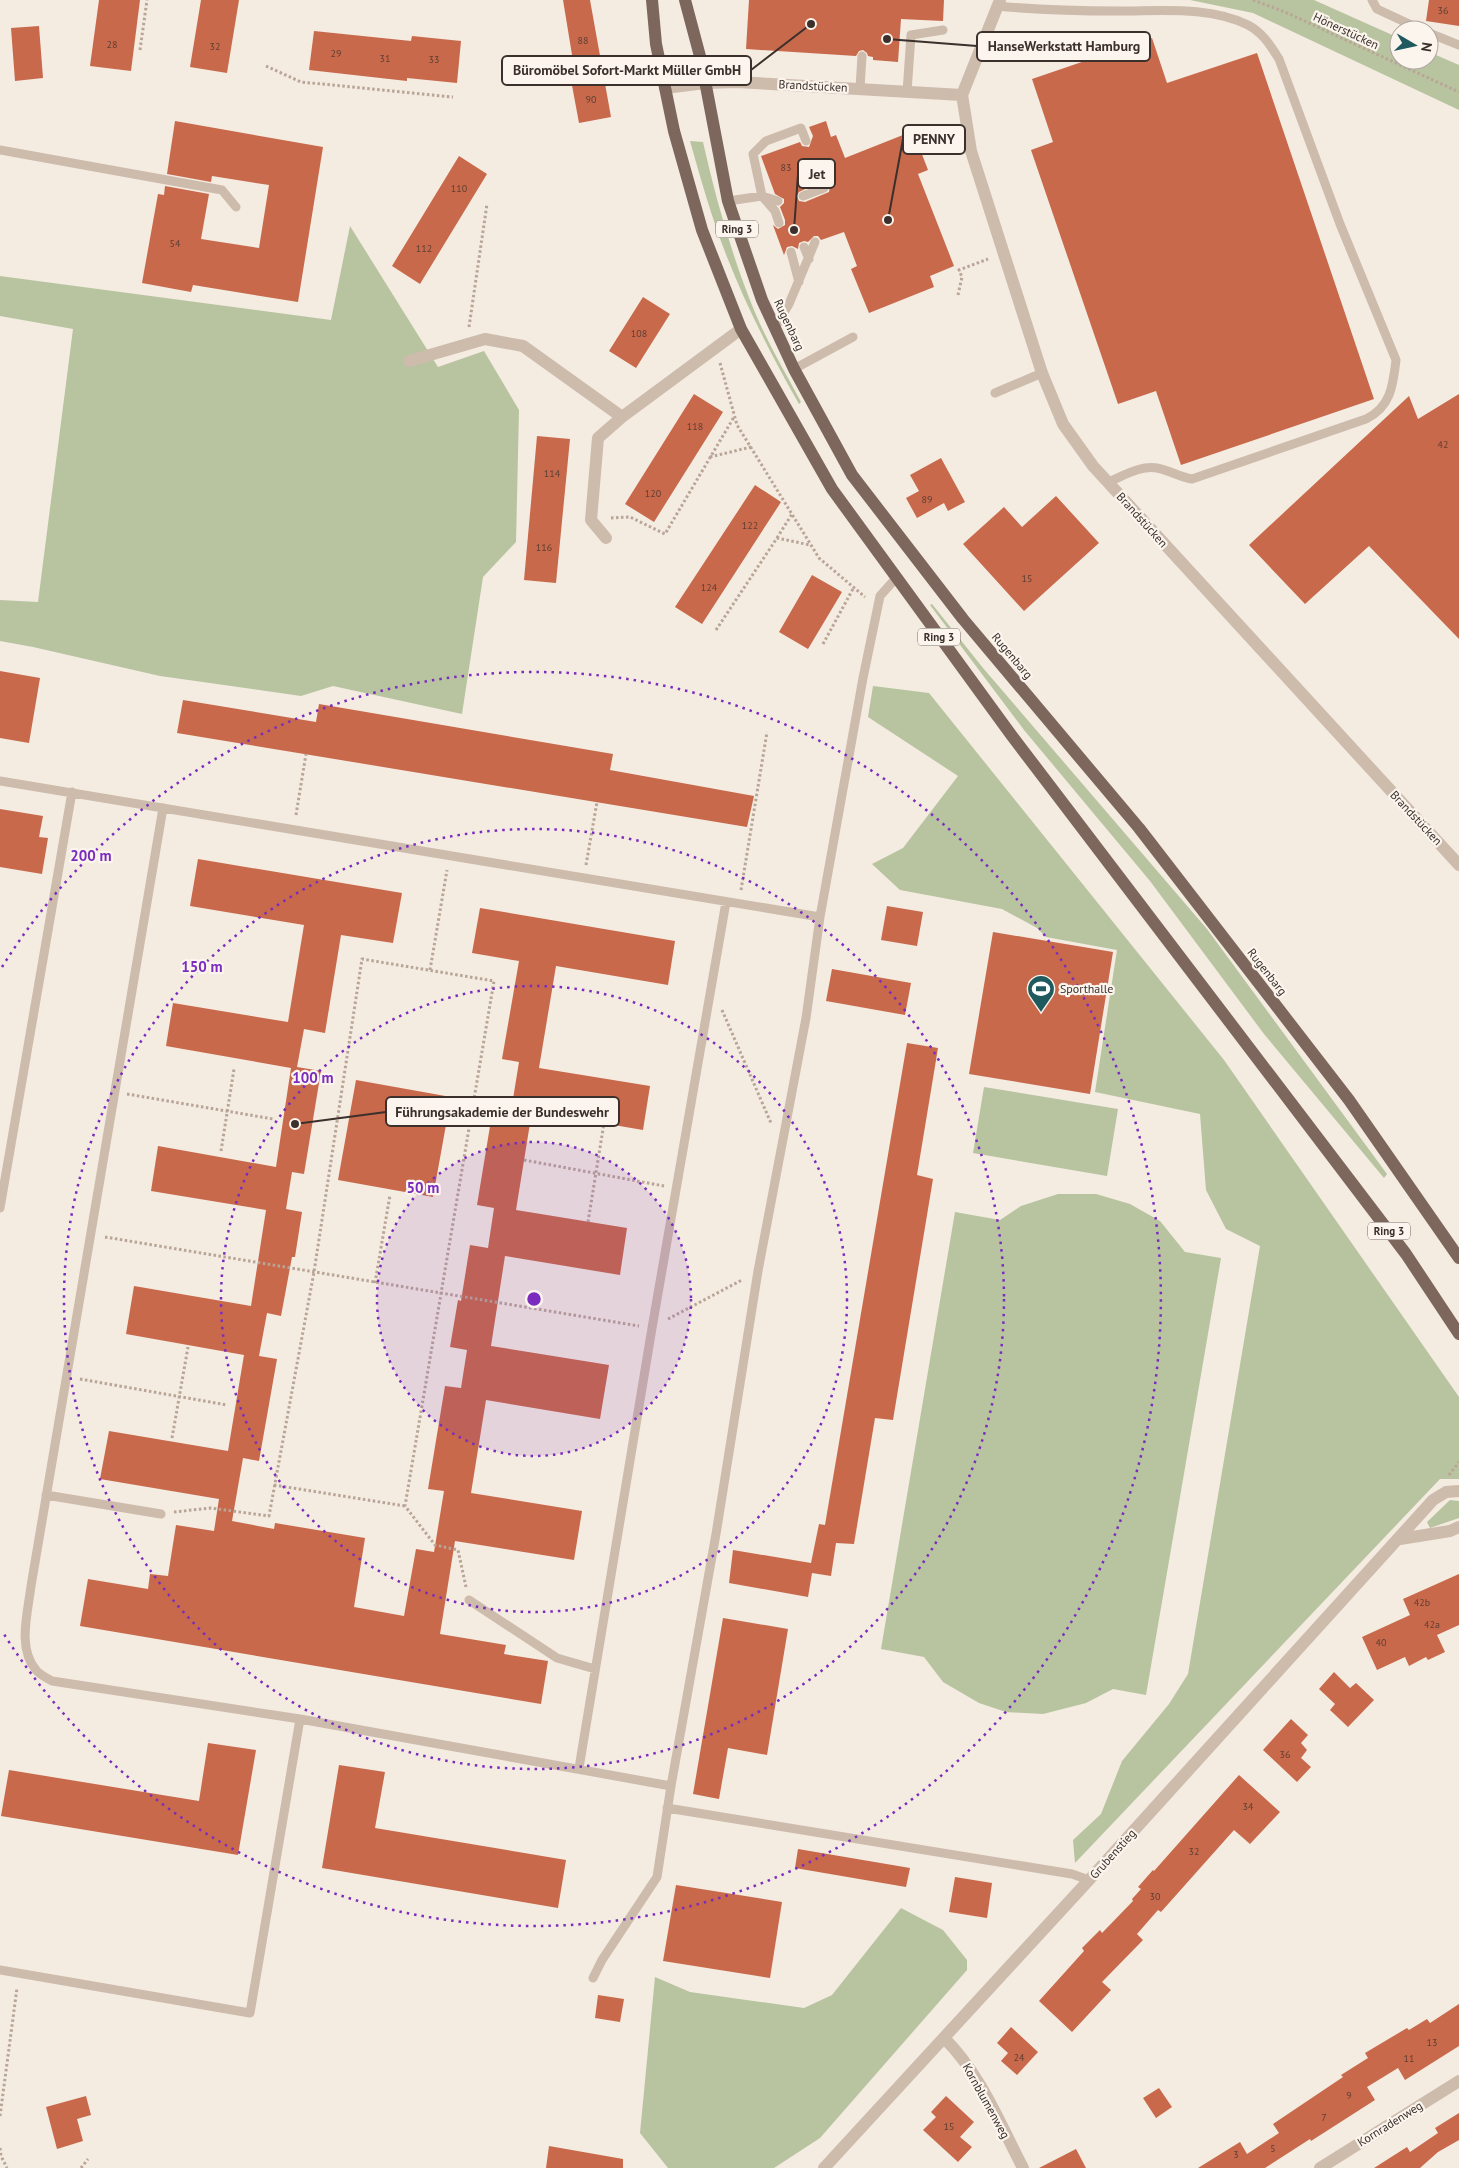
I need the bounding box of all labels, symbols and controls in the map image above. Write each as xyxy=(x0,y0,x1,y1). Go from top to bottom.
house number: 36 xyxy=(1438,4,1448,17)
street label: Hönerstücken xyxy=(1311,9,1381,52)
north arrow xyxy=(1389,20,1439,70)
callout: HanseWerkstatt Hamburg xyxy=(977,32,1150,61)
house number: 88 xyxy=(578,34,588,47)
text: HanseWerkstatt Hamburg xyxy=(988,37,1140,55)
house number: 28 xyxy=(107,38,117,51)
house number: 32 xyxy=(210,40,220,53)
text: N xyxy=(1417,41,1436,53)
house number: 29 xyxy=(331,47,341,60)
house number: 31 xyxy=(380,52,390,65)
house number: 33 xyxy=(429,53,439,66)
callout: Büromöbel Sofort-Markt Müller GmbH xyxy=(502,56,751,85)
text: Büromöbel Sofort-Markt Müller GmbH xyxy=(513,61,741,79)
street label: Brandstücken xyxy=(778,76,848,95)
house number: 90 xyxy=(586,93,597,106)
callout: PENNY xyxy=(903,125,965,154)
text: PENNY xyxy=(913,130,956,148)
callout: Jet xyxy=(798,159,835,188)
house number: 83 xyxy=(781,161,791,174)
text: Jet xyxy=(808,165,825,183)
house number: 110 xyxy=(451,182,468,195)
road number: Ring 3 xyxy=(716,220,758,238)
house number: 54 xyxy=(170,237,181,250)
house number: 112 xyxy=(416,242,432,255)
street label: Rugenbarg xyxy=(771,296,808,353)
house number: 108 xyxy=(631,327,647,340)
house number: 118 xyxy=(687,420,703,433)
house number: 42 xyxy=(1438,438,1448,451)
house number: 114 xyxy=(544,467,561,480)
house number: 120 xyxy=(645,487,662,500)
street label: Brandstücken xyxy=(1114,489,1171,550)
house number: 89 xyxy=(922,493,932,506)
house number: 122 xyxy=(742,519,758,532)
house number: 116 xyxy=(536,541,552,554)
house number: 15 xyxy=(1022,572,1032,585)
house number: 124 xyxy=(701,581,718,594)
road number: Ring 3 xyxy=(918,628,960,646)
street label: Rugenbarg xyxy=(989,630,1036,682)
street label: Brandstücken xyxy=(1387,787,1445,848)
text: 200 m xyxy=(70,846,112,865)
street label: Rugenbarg xyxy=(1244,945,1290,998)
text: 150 m xyxy=(181,957,223,976)
sports icon: Sporthalle xyxy=(1026,974,1056,1013)
place label: Sporthalle xyxy=(1060,981,1113,996)
text: 100 m xyxy=(292,1068,334,1087)
callout: Führungsakademie der Bundeswehr xyxy=(386,1097,619,1126)
text: Führungsakademie der Bundeswehr xyxy=(395,1103,609,1121)
text: 50 m xyxy=(407,1178,439,1197)
road number: Ring 3 xyxy=(1368,1222,1410,1240)
centre of rings xyxy=(525,1290,543,1308)
house number: 42b xyxy=(1414,1596,1430,1609)
house number: 42a xyxy=(1424,1618,1440,1631)
house number: 40 xyxy=(1376,1636,1387,1649)
house number: 36 xyxy=(1280,1748,1290,1761)
house number: 34 xyxy=(1243,1800,1254,1813)
street label: Grubenstieg xyxy=(1086,1826,1139,1882)
house number: 32 xyxy=(1189,1845,1199,1858)
house number: 30 xyxy=(1150,1890,1161,1903)
house number: 13 xyxy=(1427,2036,1437,2049)
house number: 24 xyxy=(1014,2051,1025,2064)
house number: 11 xyxy=(1404,2052,1414,2065)
street label: Kornblumenweg xyxy=(960,2060,1013,2141)
house number: 9 xyxy=(1346,2089,1352,2102)
street label: Kornradenweg xyxy=(1354,2098,1425,2150)
house number: 7 xyxy=(1321,2111,1327,2124)
house number: 15 xyxy=(944,2120,954,2133)
house number: 5 xyxy=(1270,2142,1276,2155)
house number: 3 xyxy=(1233,2148,1239,2161)

